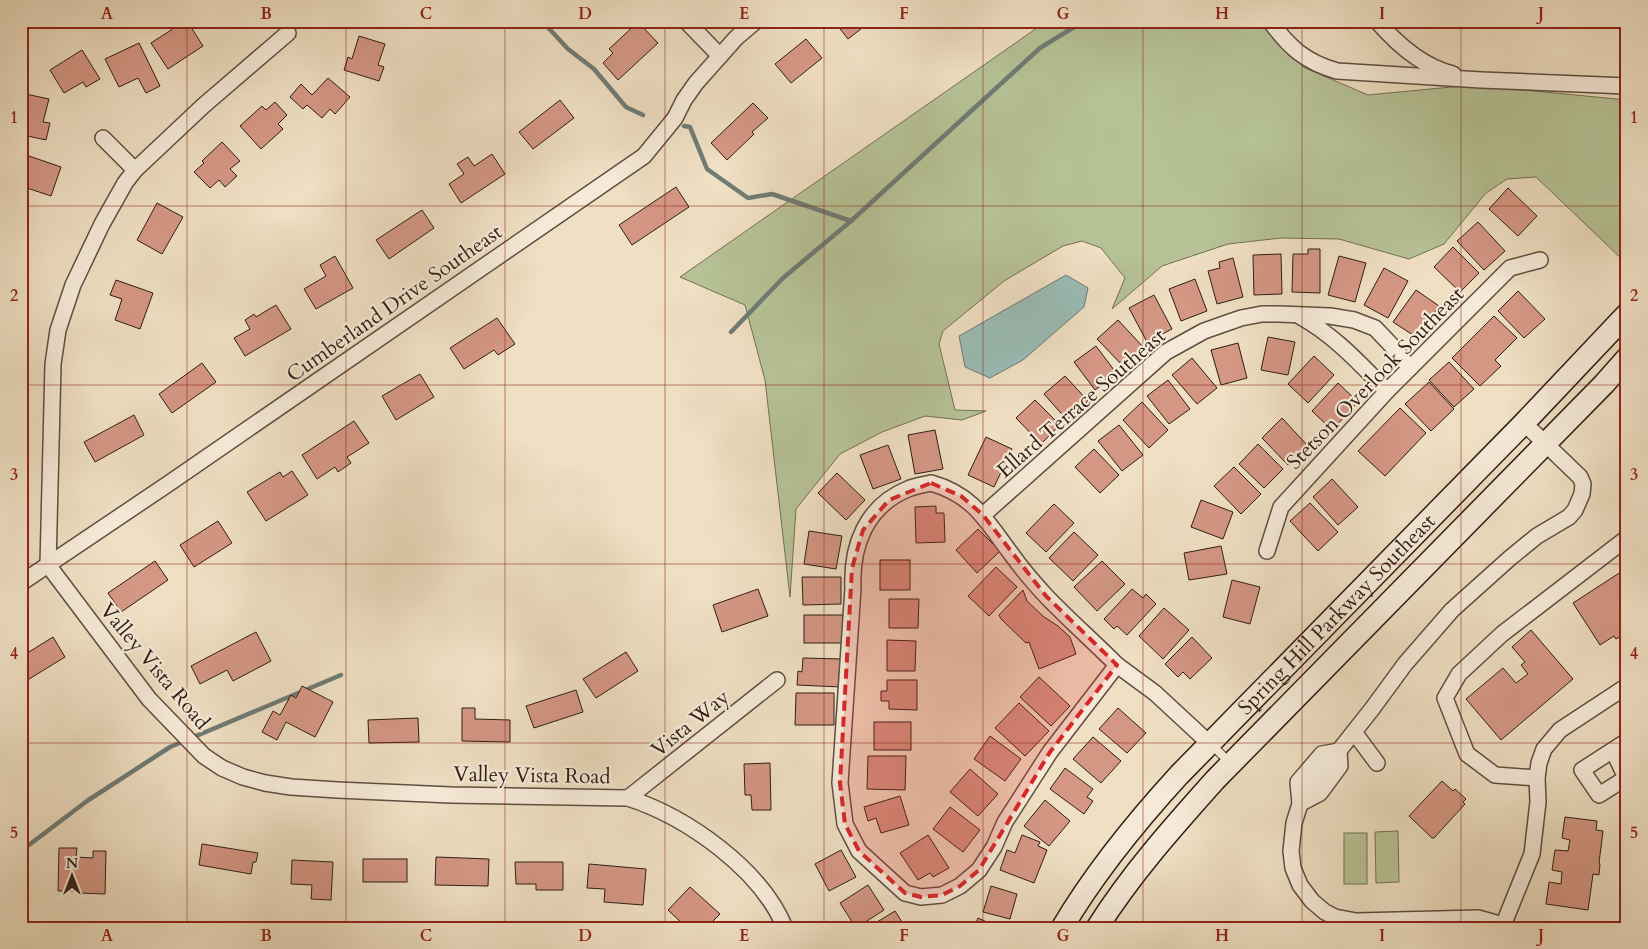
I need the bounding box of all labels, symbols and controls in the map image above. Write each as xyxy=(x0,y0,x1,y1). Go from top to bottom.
text: A xyxy=(101,3,113,25)
text: B xyxy=(260,3,272,25)
text: C xyxy=(420,3,432,25)
text: D xyxy=(578,3,592,25)
text: E xyxy=(739,3,749,25)
text: F xyxy=(899,3,909,25)
text: G xyxy=(1056,3,1070,25)
text: H xyxy=(1215,3,1229,25)
text: I xyxy=(1379,3,1385,25)
text: J xyxy=(1536,3,1544,25)
text: 1 xyxy=(10,107,18,129)
text: 1 xyxy=(1630,107,1638,129)
street label: Cumberland Drive Southeast xyxy=(281,218,508,389)
street label: Stetson Overlook Southeast xyxy=(1280,280,1471,476)
text: 2 xyxy=(10,285,18,307)
text: 2 xyxy=(1630,285,1638,307)
street label: Ellard Terrace Southeast xyxy=(991,322,1172,485)
text: 3 xyxy=(10,464,18,486)
text: 3 xyxy=(1630,464,1638,486)
street label: Spring Hill Parkway Southeast xyxy=(1232,507,1442,722)
street label: Valley Vista Road xyxy=(93,597,216,736)
text: 4 xyxy=(10,643,18,665)
text: 4 xyxy=(1630,643,1638,665)
street label: Vista Way xyxy=(645,683,736,764)
street label: Valley Vista Road xyxy=(453,760,611,791)
text: 5 xyxy=(10,822,18,844)
text: 5 xyxy=(1630,822,1638,844)
north arrow xyxy=(48,852,98,902)
text: N xyxy=(66,854,78,873)
text: A xyxy=(101,925,113,947)
text: B xyxy=(260,925,272,947)
text: C xyxy=(420,925,432,947)
text: D xyxy=(578,925,592,947)
text: E xyxy=(739,925,749,947)
text: F xyxy=(899,925,909,947)
text: G xyxy=(1056,925,1070,947)
text: H xyxy=(1215,925,1229,947)
text: I xyxy=(1379,925,1385,947)
text: J xyxy=(1536,925,1544,947)

